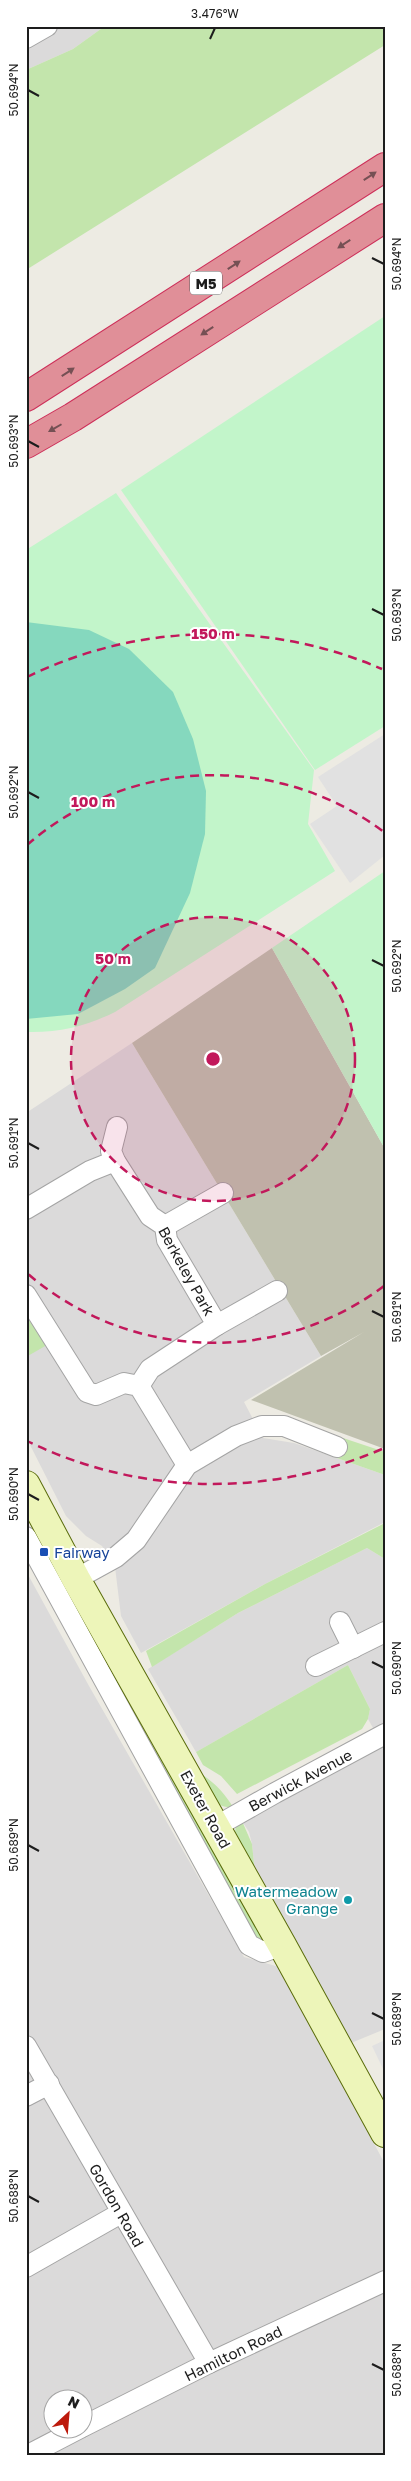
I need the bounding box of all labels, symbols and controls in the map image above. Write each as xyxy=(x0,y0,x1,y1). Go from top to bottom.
text: 3.476°W xyxy=(191,6,239,21)
text: 50.694°N xyxy=(6,63,21,117)
one-way arrow xyxy=(364,172,377,181)
text: 50.694°N xyxy=(389,237,404,291)
one-way arrow xyxy=(337,239,350,249)
one-way arrow xyxy=(227,260,241,270)
road number: M5 xyxy=(190,272,222,294)
one-way arrow xyxy=(200,327,213,336)
one-way arrow xyxy=(61,367,75,377)
text: 50.693°N xyxy=(6,414,21,468)
one-way arrow xyxy=(48,423,61,432)
text: 50.693°N xyxy=(389,588,404,642)
text: 150 m xyxy=(191,624,235,642)
text: 50.692°N xyxy=(6,765,21,819)
text: 100 m xyxy=(71,792,115,810)
text: 50.692°N xyxy=(389,939,404,993)
text: 50 m xyxy=(95,949,131,967)
centre of rings xyxy=(204,1050,222,1068)
text: 50.691°N xyxy=(6,1117,21,1169)
street label: Berkeley Park xyxy=(155,1223,219,1319)
text: 50.691°N xyxy=(389,1291,404,1343)
text: 50.690°N xyxy=(6,1467,21,1521)
place label: Fairway xyxy=(54,1543,110,1561)
marker: Fairway xyxy=(38,1546,50,1558)
text: 50.690°N xyxy=(389,1641,404,1695)
street label: Berwick Avenue xyxy=(245,1745,355,1815)
street label: Exeter Road xyxy=(177,1767,235,1851)
text: 50.689°N xyxy=(6,1818,21,1872)
place label: Watermeadow Grange xyxy=(235,1882,338,1917)
marker: Watermeadow Grange xyxy=(342,1894,354,1906)
text: 50.689°N xyxy=(389,1992,404,2046)
street label: Gordon Road xyxy=(86,2160,148,2250)
text: 50.688°N xyxy=(6,2169,21,2223)
street label: Hamilton Road xyxy=(181,2322,285,2384)
text: 50.688°N xyxy=(389,2343,404,2397)
north arrow xyxy=(42,2388,92,2438)
text: N xyxy=(65,2392,82,2412)

